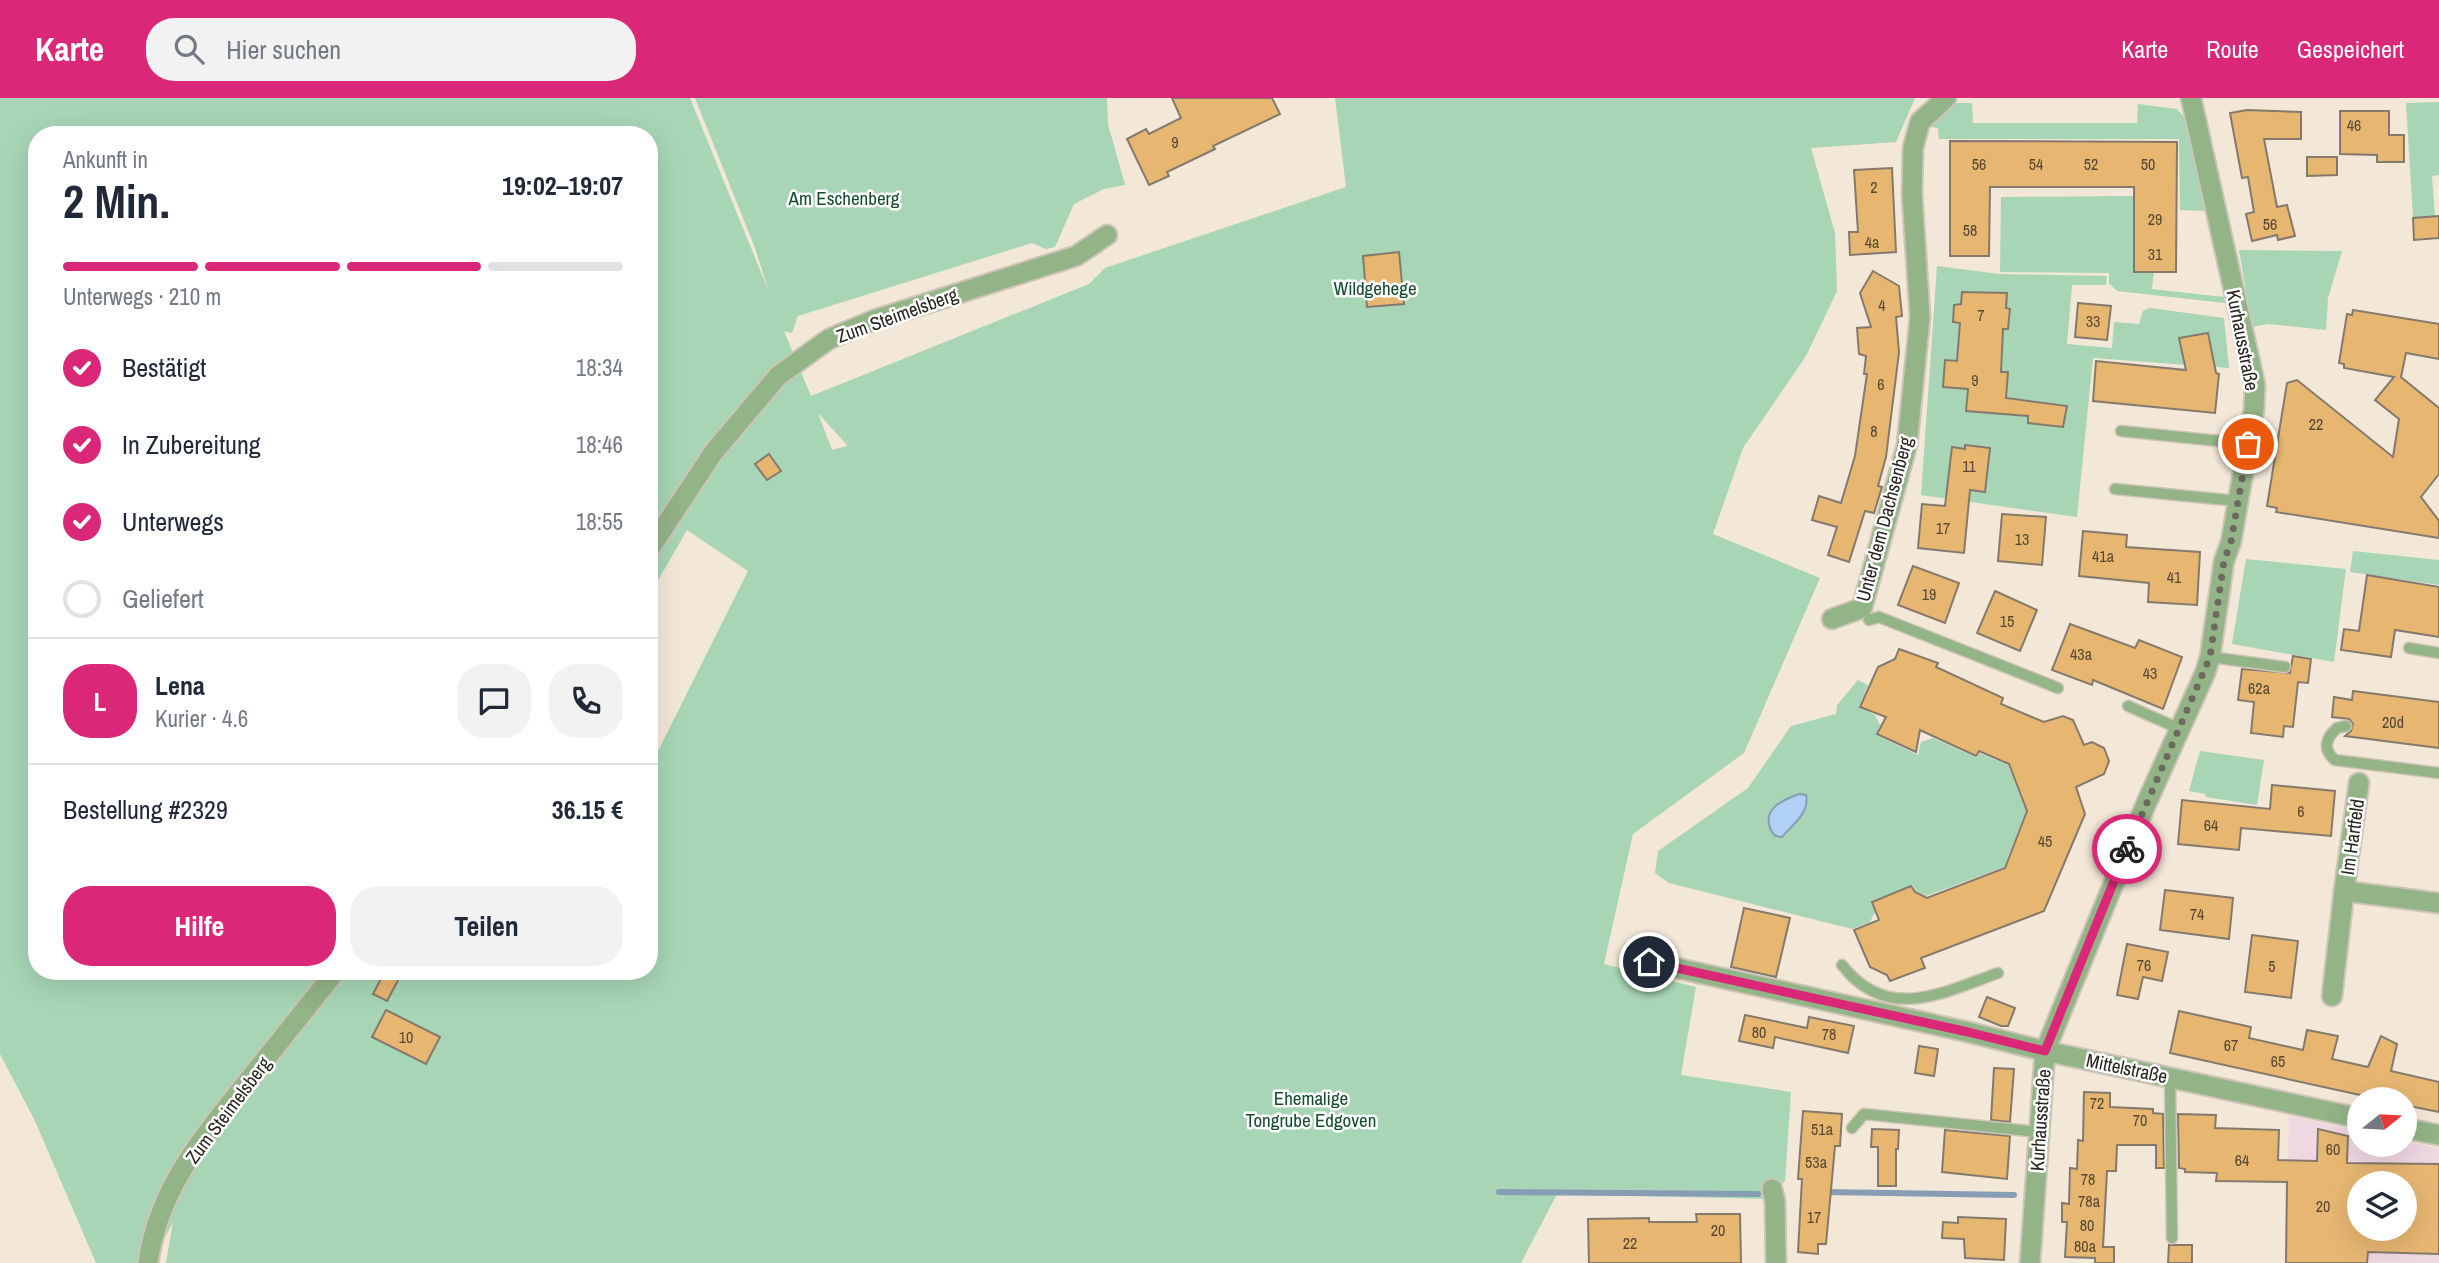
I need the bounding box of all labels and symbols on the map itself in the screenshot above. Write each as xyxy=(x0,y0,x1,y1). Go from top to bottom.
house number: 46 xyxy=(2347,114,2361,136)
house number: 9 xyxy=(1171,131,1179,153)
house number: 56 xyxy=(1972,153,1986,175)
house number: 54 xyxy=(2029,153,2043,175)
house number: 52 xyxy=(2084,153,2098,175)
house number: 50 xyxy=(2141,153,2155,175)
house number: 2 xyxy=(1870,176,1878,198)
park label: Am Eschenberg xyxy=(788,185,900,211)
house number: 29 xyxy=(2148,208,2162,230)
house number: 56 xyxy=(2263,213,2277,235)
house number: 58 xyxy=(1963,219,1977,241)
house number: 4a xyxy=(1865,231,1880,253)
house number: 31 xyxy=(2148,243,2163,265)
park label: Wildgehege xyxy=(1333,275,1417,301)
street label: Zum Steimelsberg xyxy=(833,281,962,349)
street label: Kurhausstraße xyxy=(2220,287,2266,393)
house number: 4 xyxy=(1878,294,1886,316)
house number: 7 xyxy=(1977,304,1985,326)
house number: 33 xyxy=(2086,310,2100,332)
house number: 9 xyxy=(1971,369,1979,391)
house number: 6 xyxy=(1877,373,1885,395)
house number: 22 xyxy=(2309,413,2323,435)
pin xyxy=(2218,414,2278,474)
house number: 8 xyxy=(1870,420,1878,442)
street label: Unter dem Dachsenberg xyxy=(1849,433,1919,604)
house number: 11 xyxy=(1962,455,1977,477)
house number: 17 xyxy=(1936,517,1950,539)
house number: 13 xyxy=(2015,528,2029,550)
house number: 41a xyxy=(2092,545,2115,567)
house number: 41 xyxy=(2167,566,2182,588)
house number: 19 xyxy=(1922,583,1936,605)
house number: 15 xyxy=(2000,610,2014,632)
house number: 43a xyxy=(2070,643,2093,665)
house number: 43 xyxy=(2143,662,2157,684)
house number: 62a xyxy=(2248,677,2271,699)
house number: 20d xyxy=(2382,711,2404,733)
street label: Im Hartfeld xyxy=(2334,797,2370,877)
house number: 6 xyxy=(2297,800,2305,822)
courier xyxy=(2092,814,2162,884)
house number: 64 xyxy=(2204,814,2218,836)
house number: 45 xyxy=(2038,830,2052,852)
house number: 74 xyxy=(2190,903,2204,925)
pin xyxy=(1619,932,1679,992)
house number: 76 xyxy=(2137,954,2151,976)
house number: 5 xyxy=(2268,955,2276,977)
house number: 80 xyxy=(1752,1021,1766,1043)
house number: 78 xyxy=(1822,1023,1836,1045)
house number: 10 xyxy=(399,1026,413,1048)
house number: 67 xyxy=(2224,1034,2238,1056)
street label: Mittelstraße xyxy=(2084,1047,2170,1089)
house number: 65 xyxy=(2271,1050,2285,1072)
street label: Zum Steimelsberg xyxy=(179,1051,277,1169)
street label: Kurhausstraße xyxy=(2023,1068,2057,1172)
park label: Ehemalige Tongrube Edgoven xyxy=(1246,1085,1376,1133)
north arrow xyxy=(2347,1087,2417,1157)
house number: 72 xyxy=(2090,1092,2104,1114)
house number: 70 xyxy=(2133,1109,2147,1131)
house number: 51a xyxy=(1811,1118,1834,1140)
house number: 60 xyxy=(2326,1138,2340,1160)
house number: 64 xyxy=(2235,1149,2249,1171)
house number: 53a xyxy=(1805,1151,1828,1173)
house number: 78 xyxy=(2081,1168,2095,1190)
house number: 78a xyxy=(2078,1190,2101,1212)
house number: 20 xyxy=(2316,1195,2330,1217)
house number: 17 xyxy=(1807,1206,1821,1228)
house number: 80 xyxy=(2080,1214,2094,1236)
house number: 20 xyxy=(1711,1219,1725,1241)
house number: 22 xyxy=(1623,1232,1637,1254)
house number: 80a xyxy=(2074,1235,2097,1257)

